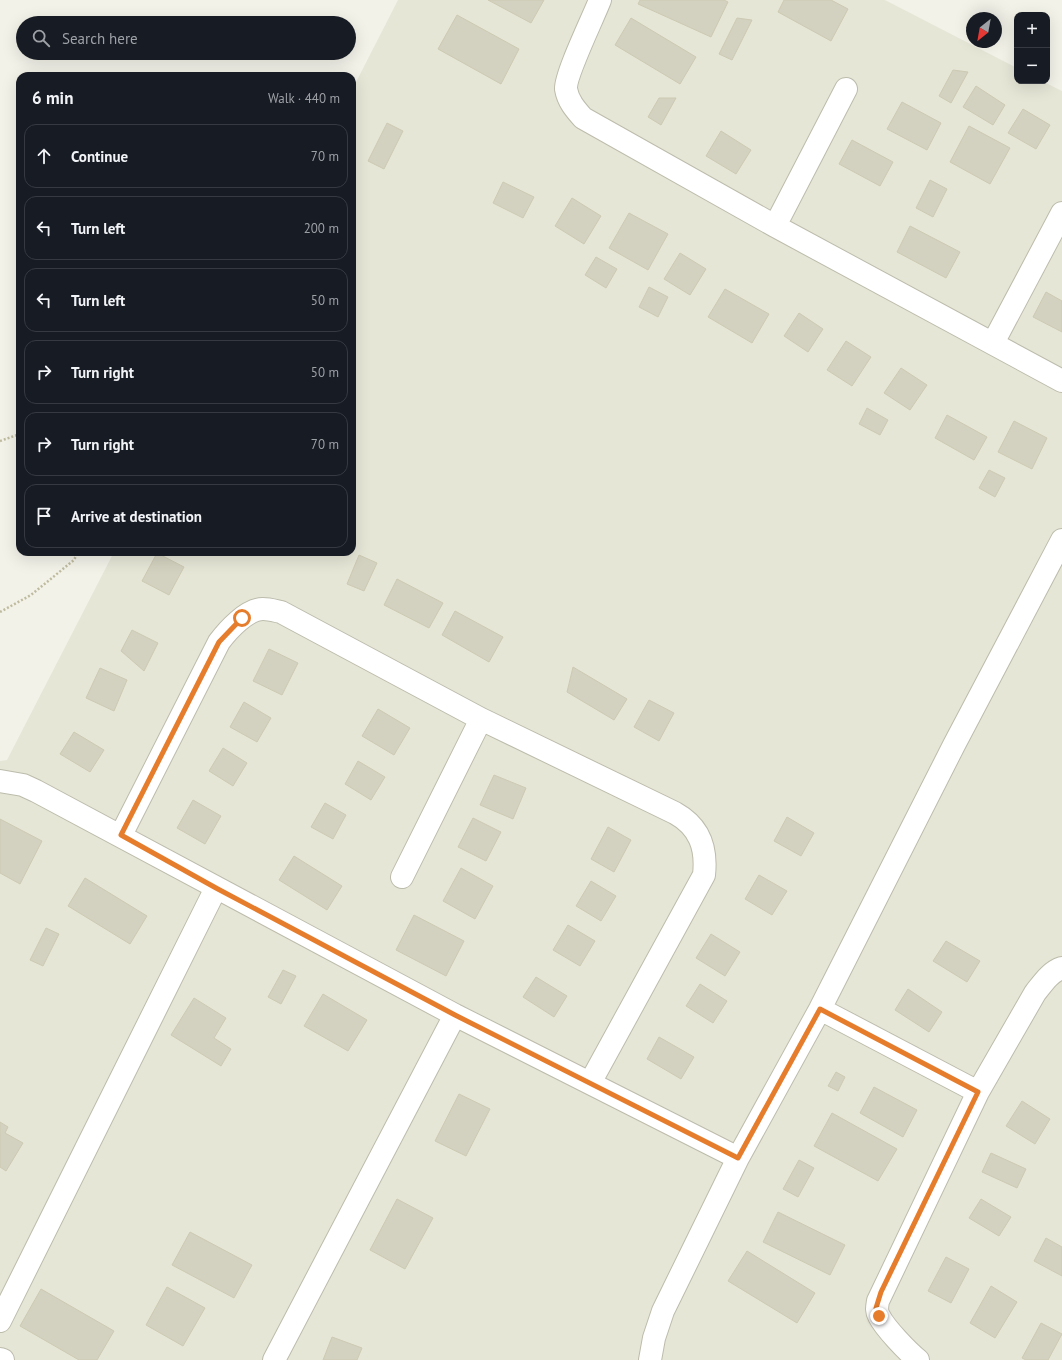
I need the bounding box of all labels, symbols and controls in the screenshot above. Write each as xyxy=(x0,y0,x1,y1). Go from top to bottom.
north arrow xyxy=(966,12,1002,48)
map controls xyxy=(1014,12,1050,84)
button: + xyxy=(1014,12,1050,48)
search box xyxy=(16,16,356,60)
icon: search xyxy=(30,27,52,49)
text: Search here xyxy=(62,29,138,48)
button: − xyxy=(1014,48,1050,84)
text: 6 min xyxy=(32,87,73,109)
text: Walk · 440 m xyxy=(268,90,340,107)
icon: ahead xyxy=(33,145,55,167)
text: Continue xyxy=(71,147,128,166)
text: 70 m xyxy=(311,148,339,165)
icon: left xyxy=(33,217,55,239)
text: Turn left xyxy=(71,219,125,238)
text: 200 m xyxy=(304,220,339,237)
icon: left xyxy=(33,289,55,311)
text: Turn left xyxy=(71,291,125,310)
text: 50 m xyxy=(311,292,339,309)
icon: right xyxy=(33,361,55,383)
text: Turn right xyxy=(71,363,134,382)
text: 50 m xyxy=(311,364,339,381)
icon: right xyxy=(33,433,55,455)
text: Turn right xyxy=(71,435,134,454)
text: 70 m xyxy=(311,436,339,453)
icon: arrive xyxy=(33,505,55,527)
text: Arrive at destination xyxy=(71,507,202,526)
route start xyxy=(233,609,251,627)
route end xyxy=(870,1307,888,1325)

